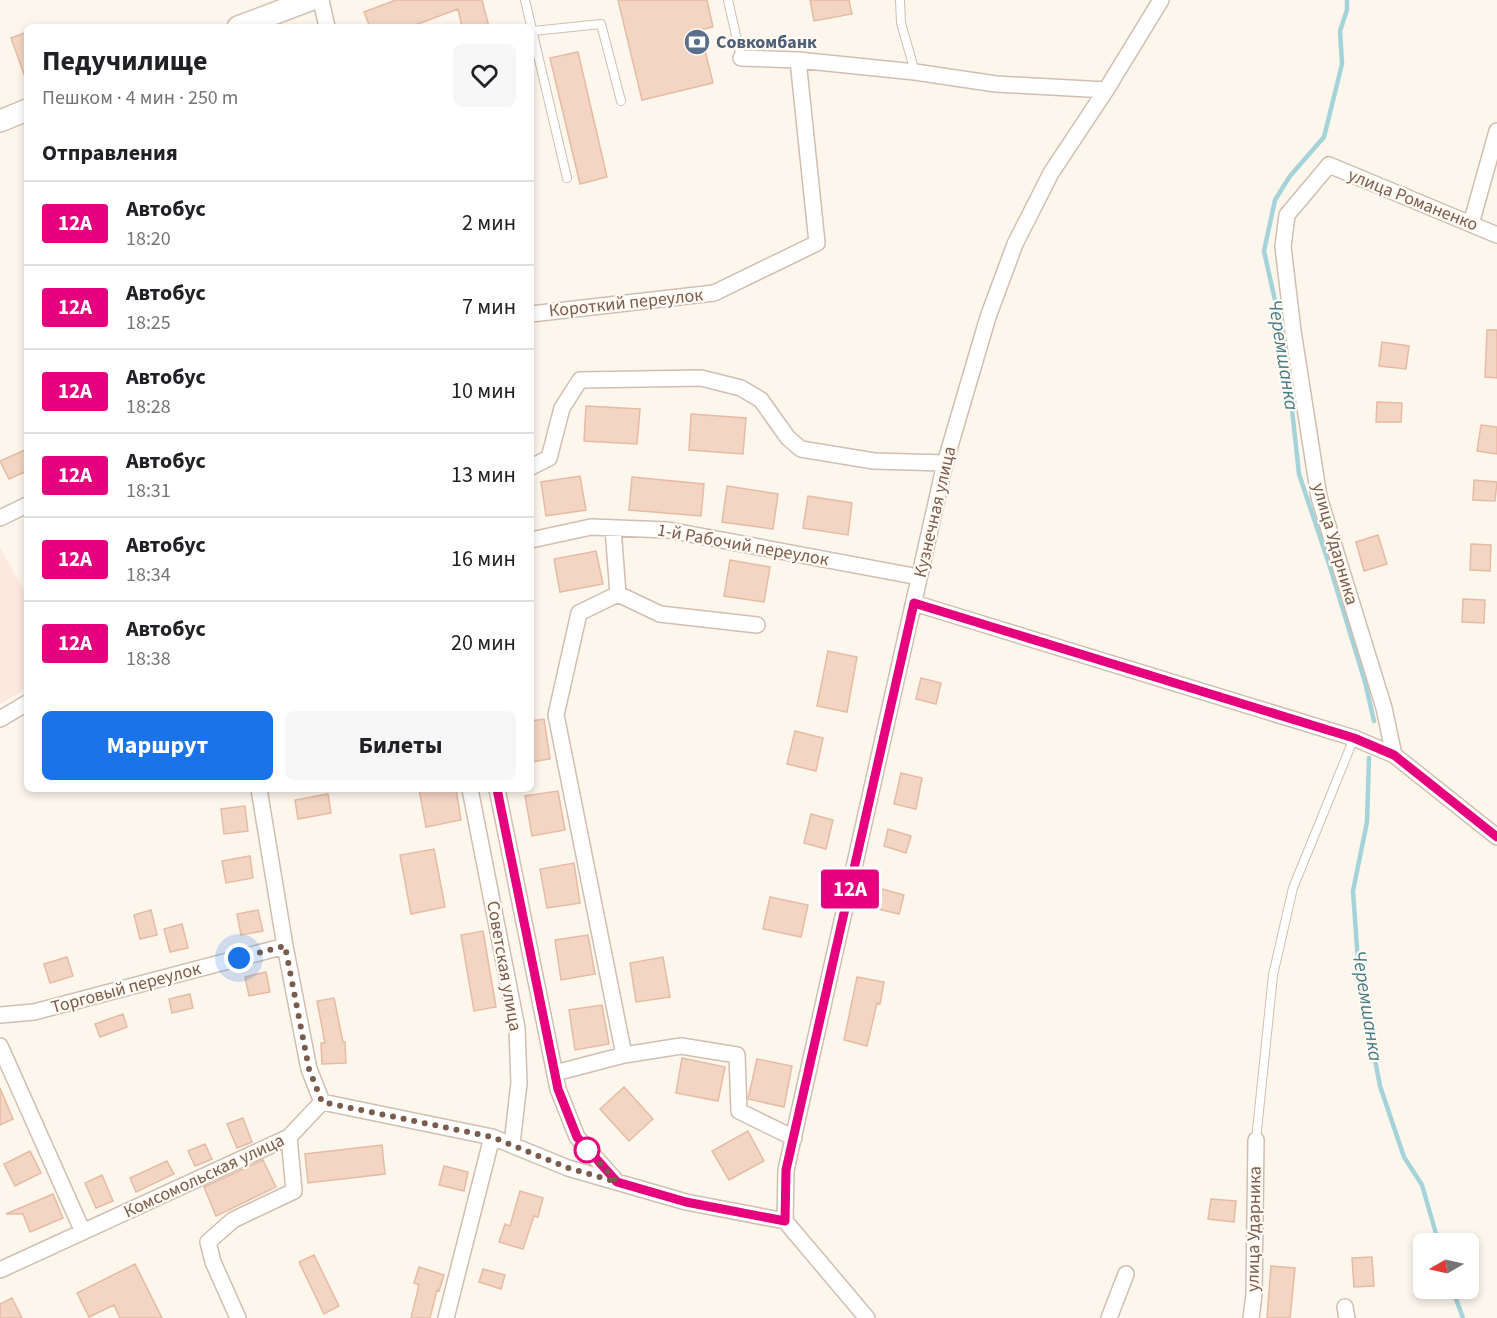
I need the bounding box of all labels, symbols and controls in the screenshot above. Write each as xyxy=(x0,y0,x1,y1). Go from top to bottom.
bank icon: Совкомбанк xyxy=(682,27,712,57)
place label: Совкомбанк xyxy=(716,30,817,55)
text: Педучилище xyxy=(42,41,208,81)
button: heart xyxy=(453,44,516,107)
text: Пешком · 4 мин · 250 m xyxy=(42,84,238,112)
text: Отправления xyxy=(42,137,178,169)
street label: улица Романенко xyxy=(1344,163,1482,237)
text: Автобус xyxy=(126,193,206,225)
text: 2 мин xyxy=(462,207,516,239)
text: 12А xyxy=(58,208,92,238)
text: 18:20 xyxy=(126,225,171,253)
text: Автобус xyxy=(126,277,206,309)
street label: Короткий переулок xyxy=(548,282,704,324)
text: 7 мин xyxy=(462,291,516,323)
text: 12А xyxy=(58,292,92,322)
water label: Черемшанка xyxy=(1260,298,1306,413)
text: 18:25 xyxy=(126,309,171,337)
text: Автобус xyxy=(126,361,206,393)
text: 10 мин xyxy=(451,375,516,407)
text: 12А xyxy=(58,376,92,406)
text: 18:28 xyxy=(126,393,171,421)
street label: Кузнечная улица xyxy=(908,444,962,580)
text: Автобус xyxy=(126,445,206,477)
text: 13 мин xyxy=(451,459,516,491)
text: 12А xyxy=(58,460,92,490)
text: 18:31 xyxy=(126,477,171,505)
street label: улица Ударника xyxy=(1306,480,1364,608)
street label: 1-й Рабочий переулок xyxy=(655,518,831,572)
text: Автобус xyxy=(126,529,206,561)
text: 16 мин xyxy=(451,543,516,575)
text: 12А xyxy=(58,544,92,574)
text: 18:34 xyxy=(126,561,171,589)
text: Автобус xyxy=(126,613,206,645)
text: 20 мин xyxy=(451,627,516,659)
text: 12А xyxy=(58,628,92,658)
text: 18:38 xyxy=(126,645,171,673)
button: Маршрут xyxy=(42,711,273,780)
button: Билеты xyxy=(285,711,516,780)
line badge: 12А xyxy=(816,870,884,908)
text: 12А xyxy=(833,874,867,904)
street label: Советская улица xyxy=(480,899,528,1033)
your location xyxy=(224,943,254,973)
water label: Черемшанка xyxy=(1344,949,1390,1064)
street label: Торговый переулок xyxy=(48,956,204,1020)
street label: Комсомольская улица xyxy=(120,1128,288,1224)
unlabelled marker xyxy=(574,1137,600,1163)
street label: улица Ударника xyxy=(1240,1166,1268,1292)
north arrow xyxy=(1413,1233,1479,1299)
map controls xyxy=(1413,1233,1479,1299)

